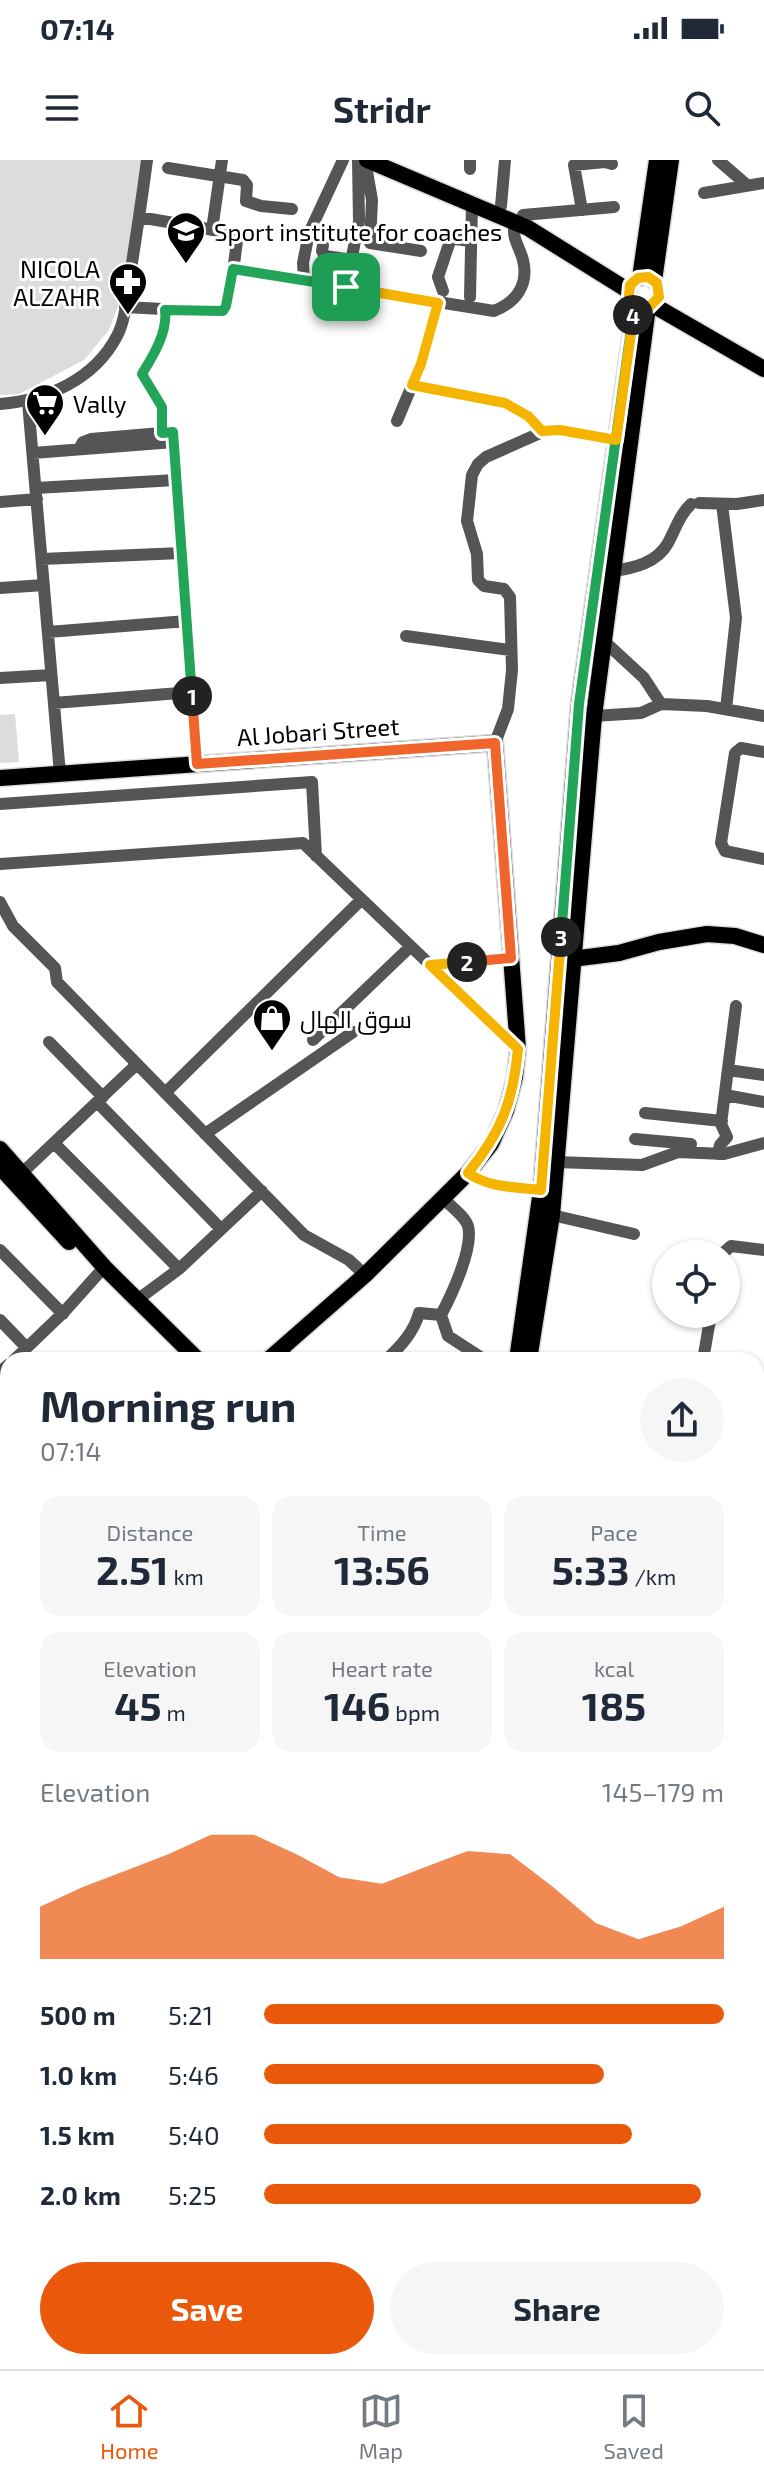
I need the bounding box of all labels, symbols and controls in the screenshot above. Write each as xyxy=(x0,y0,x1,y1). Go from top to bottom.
text: 07:14 xyxy=(40,10,115,46)
icon: menu xyxy=(40,86,84,130)
icon: search xyxy=(680,86,724,130)
text: Stridr xyxy=(333,87,431,130)
school or university icon: Sport institute for coaches xyxy=(165,210,207,265)
place label: Sport institute for coaches xyxy=(214,217,502,246)
pin xyxy=(312,253,380,321)
place label: NICOLA ALZAHR xyxy=(13,254,100,311)
pharmacy icon: NICOLA ALZAHR xyxy=(107,261,149,316)
icon: arrive xyxy=(324,265,368,309)
pin: 4 xyxy=(613,295,653,335)
text: 4 xyxy=(626,302,640,328)
supermarket icon: Vally xyxy=(24,382,66,437)
place label: Vally xyxy=(73,389,127,418)
pin: 1 xyxy=(172,676,212,716)
text: 1 xyxy=(187,683,197,709)
street label: Al Jobari Street xyxy=(236,711,400,751)
pin: 3 xyxy=(541,917,581,957)
text: 3 xyxy=(555,924,567,950)
pin: 2 xyxy=(447,942,487,982)
text: 2 xyxy=(461,949,473,975)
shop icon: سوق الهال xyxy=(251,997,293,1052)
place label: سوق الهال xyxy=(300,1004,412,1035)
map controls xyxy=(652,1240,740,1328)
button: locate xyxy=(652,1240,740,1328)
text: Morning run xyxy=(40,1378,296,1431)
button: share xyxy=(640,1378,724,1462)
text: 07:14 xyxy=(40,1435,101,1466)
text: Distance xyxy=(107,1519,193,1545)
text: Time xyxy=(357,1519,407,1545)
text: Pace xyxy=(590,1519,638,1545)
text: 2.51 xyxy=(96,1545,168,1593)
text: 13:56 xyxy=(334,1545,430,1593)
text: 5:33 xyxy=(552,1545,629,1593)
text: km xyxy=(168,1563,204,1589)
text: /km xyxy=(629,1563,676,1589)
text: Elevation xyxy=(103,1655,197,1681)
text: Heart rate xyxy=(331,1655,433,1681)
text: kcal xyxy=(594,1655,634,1681)
text: 45 xyxy=(114,1681,162,1729)
text: 146 xyxy=(324,1681,390,1729)
text: 185 xyxy=(582,1681,646,1729)
text: m xyxy=(162,1699,186,1725)
text: bpm xyxy=(390,1699,440,1725)
text: Elevation xyxy=(40,1776,150,1807)
text: 145–179 m xyxy=(602,1776,724,1807)
text: 500 m xyxy=(40,1999,116,2030)
text: 5:21 xyxy=(168,1999,213,2030)
text: 1.0 km xyxy=(40,2059,117,2090)
text: 5:46 xyxy=(168,2059,219,2090)
text: 1.5 km xyxy=(40,2119,115,2150)
text: 5:40 xyxy=(168,2119,220,2150)
text: 2.0 km xyxy=(40,2179,121,2210)
text: 5:25 xyxy=(168,2179,217,2210)
button: Save xyxy=(40,2262,374,2354)
button: Share xyxy=(390,2262,724,2354)
tab: Home xyxy=(100,2389,158,2463)
tab: Map xyxy=(359,2389,403,2463)
tab: Saved xyxy=(603,2389,664,2463)

